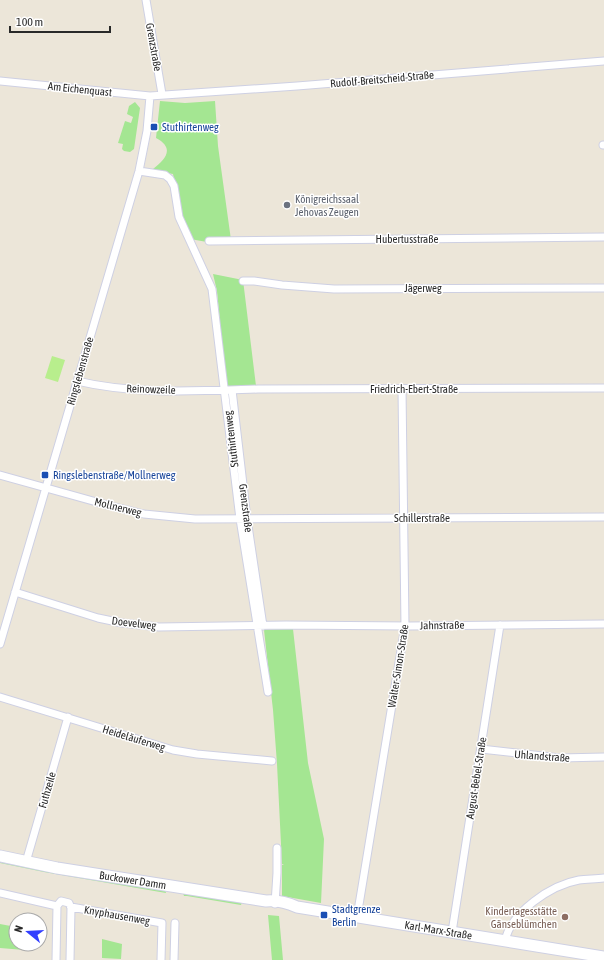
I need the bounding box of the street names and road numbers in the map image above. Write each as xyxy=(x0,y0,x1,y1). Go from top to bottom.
street label: Grenzstraße xyxy=(144,22,164,72)
street label: Rudolf-Breitscheid-Straße xyxy=(330,68,434,90)
street label: Am Eichenquast xyxy=(47,80,113,98)
street label: Hubertusstraße xyxy=(376,233,438,245)
street label: Jägerweg xyxy=(404,282,442,294)
street label: Ringslebenstraße xyxy=(64,335,96,407)
street label: Reinowzeile xyxy=(126,382,176,396)
street label: Friedrich-Ebert-Straße xyxy=(370,383,458,395)
street label: Stuthirtenweg xyxy=(222,410,240,468)
street label: Grenzstraße xyxy=(237,483,255,533)
street label: Mollnerweg xyxy=(93,495,143,519)
street label: Schillerstraße xyxy=(394,512,450,524)
street label: Doevelweg xyxy=(111,614,157,632)
street label: Jahnstraße xyxy=(420,619,464,631)
street label: Walter-Simon-Straße xyxy=(385,624,411,708)
street label: Heideläuferweg xyxy=(101,723,167,753)
street label: August-Bebel-Straße xyxy=(464,736,488,820)
street label: Uhlandstraße xyxy=(514,748,570,764)
street label: Futhzeile xyxy=(36,770,58,810)
street label: Buckower Damm xyxy=(98,869,167,891)
street label: Knyphausenweg xyxy=(83,903,151,927)
street label: Karl-Marx-Straße xyxy=(404,919,473,941)

